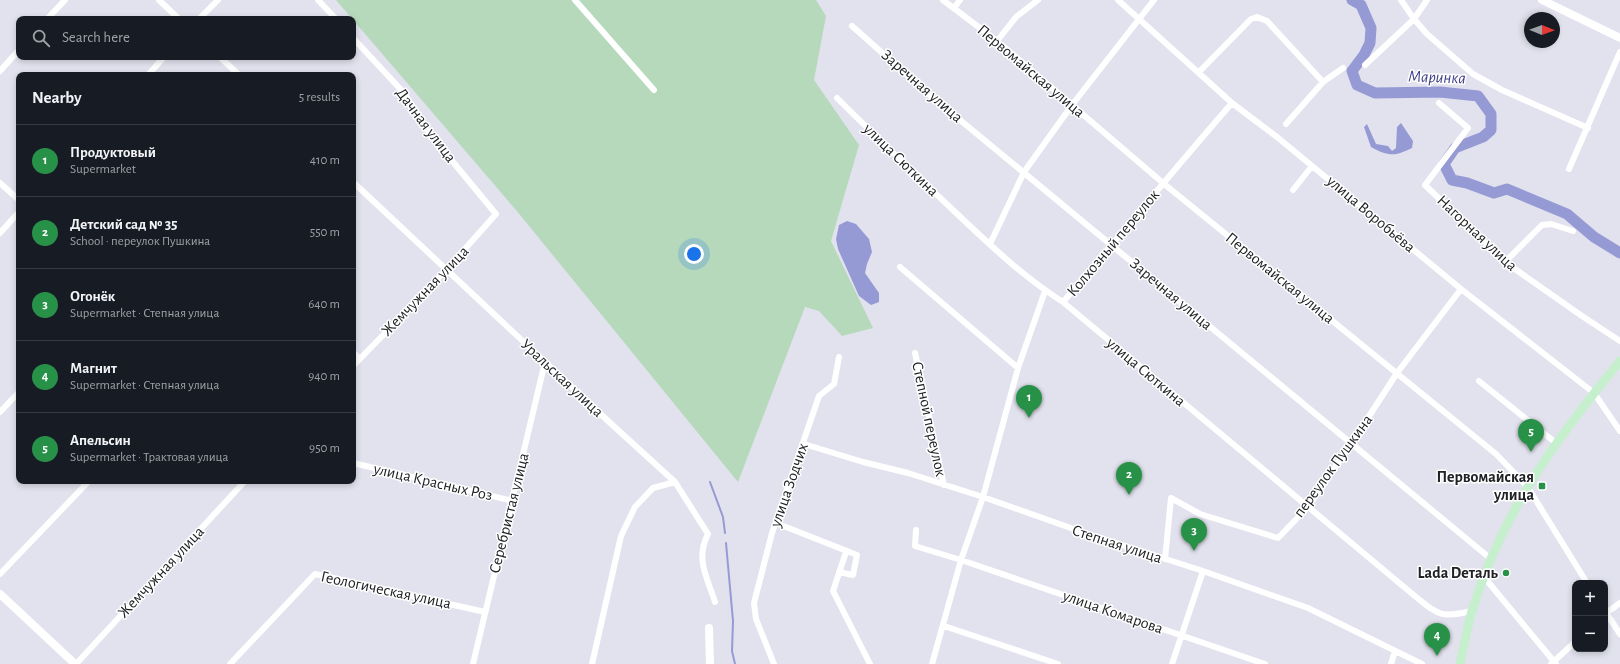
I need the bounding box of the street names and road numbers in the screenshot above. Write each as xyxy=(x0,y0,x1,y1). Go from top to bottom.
street label: Первомайская улица xyxy=(974,22,1088,121)
street label: Заречная улица xyxy=(878,46,966,126)
street label: Дачная улица xyxy=(392,85,459,166)
street label: улица Сюткина xyxy=(859,120,942,200)
street label: улица Воробьёва xyxy=(1322,172,1418,256)
street label: Колхозный переулок xyxy=(1064,186,1163,300)
street label: Нагорная улица xyxy=(1433,192,1520,275)
street label: Первомайская улица xyxy=(1222,229,1337,327)
street label: Жемчужная улица xyxy=(378,243,473,340)
street label: Заречная улица xyxy=(1126,255,1215,334)
street label: улица Сюткина xyxy=(1102,334,1188,410)
street label: Уральская улица xyxy=(517,336,606,421)
street label: Степной переулок xyxy=(908,360,949,479)
street label: переулок Пушкина xyxy=(1291,412,1376,521)
street label: улица Зодчих xyxy=(767,441,812,530)
street label: Серебристая улица xyxy=(486,451,533,575)
street label: улица Красных Роз xyxy=(371,460,494,504)
street label: Степная улица xyxy=(1070,522,1164,567)
street label: Жемчужная улица xyxy=(115,523,208,621)
street label: Геологическая улица xyxy=(319,568,453,613)
street label: улица Комарова xyxy=(1060,587,1165,638)

